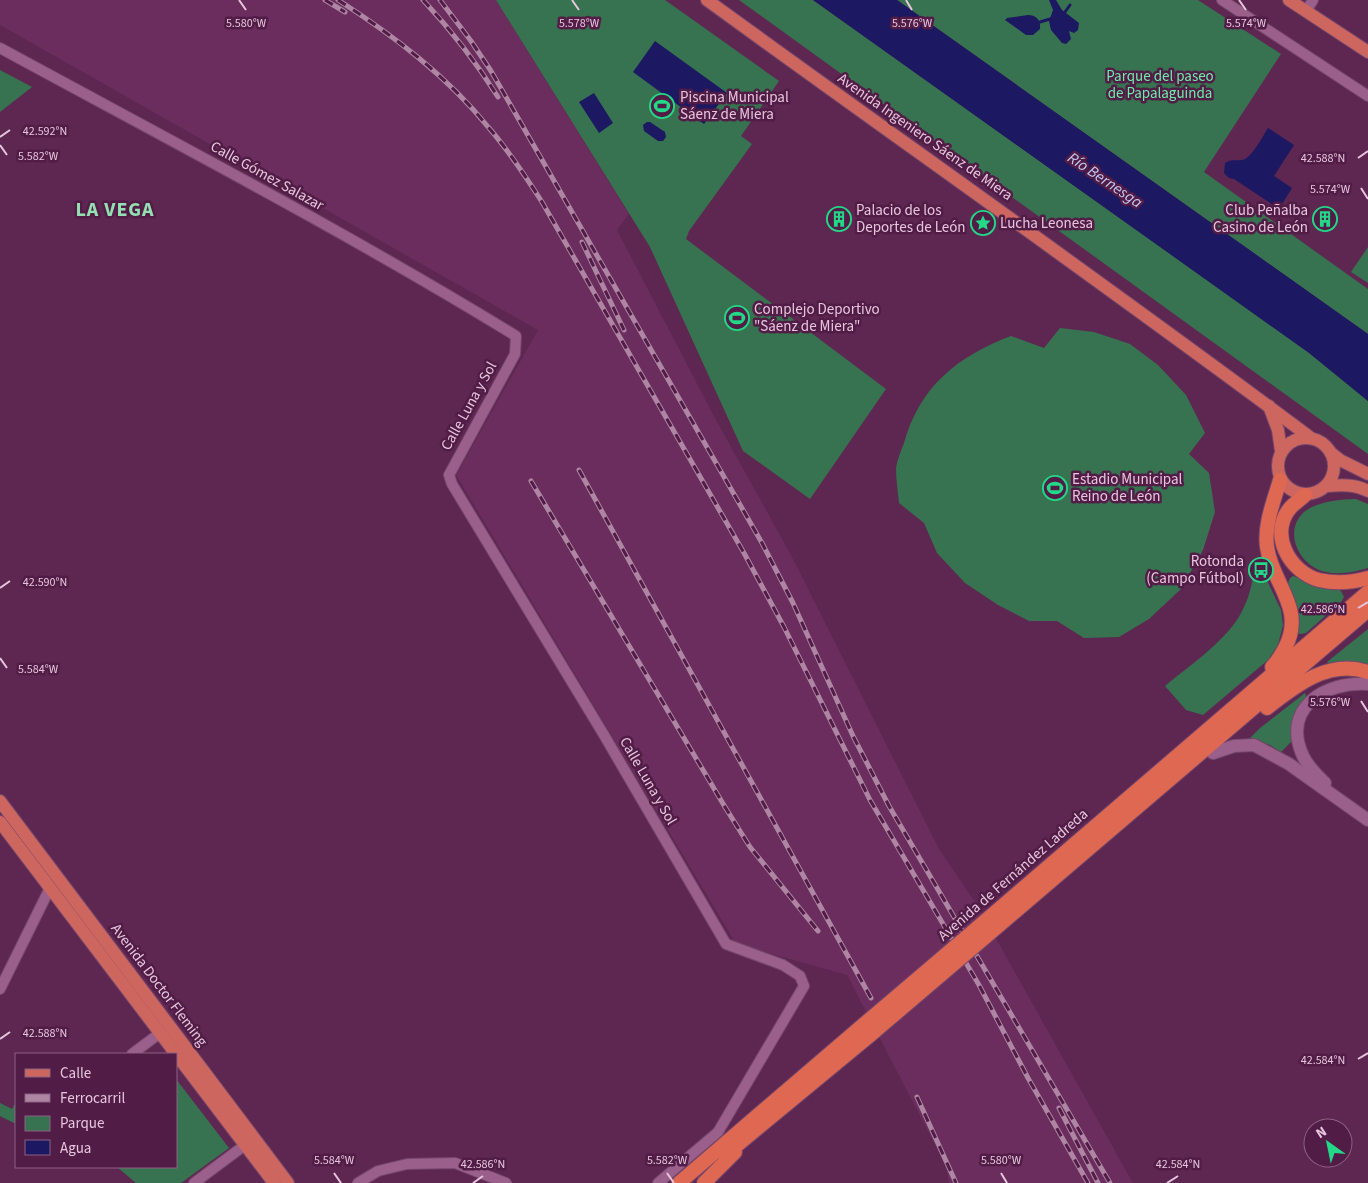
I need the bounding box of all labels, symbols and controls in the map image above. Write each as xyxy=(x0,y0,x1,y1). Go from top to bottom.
text: 5.580°W xyxy=(226,15,267,32)
text: 5.578°W xyxy=(559,15,600,32)
text: 5.576°W xyxy=(892,15,933,32)
text: 5.574°W xyxy=(1226,15,1267,32)
park label: Parque del paseo de Papalaguinda xyxy=(1106,66,1214,104)
street label: Avenida Ingeniero Sáenz de Miera xyxy=(833,68,1017,206)
place label: Piscina Municipal Sáenz de Miera xyxy=(680,87,789,125)
sports icon: Piscina Municipal Sáenz de Miera xyxy=(649,93,675,119)
text: 42.592°N xyxy=(23,123,67,140)
street label: Calle Gómez Salazar xyxy=(207,136,328,216)
water label: Río Bernesga xyxy=(1063,147,1147,213)
text: 5.582°W xyxy=(18,148,59,165)
text: 42.588°N xyxy=(1301,150,1345,167)
text: 5.574°W xyxy=(1310,181,1351,198)
district label: LA VEGA xyxy=(76,196,154,224)
place label: Palacio de los Deportes de León xyxy=(856,200,966,238)
place label: Club Peñalba Casino de León xyxy=(1213,200,1308,238)
building icon: Palacio de los Deportes de León xyxy=(826,206,852,232)
building icon: Club Peñalba Casino de León xyxy=(1312,206,1338,232)
place icon: Lucha Leonesa xyxy=(970,210,996,236)
place label: Lucha Leonesa xyxy=(1000,213,1093,234)
place label: Complejo Deportivo "Sáenz de Miera" xyxy=(754,299,880,337)
sports icon: Complejo Deportivo "Sáenz de Miera" xyxy=(724,305,750,331)
street label: Calle Luna y Sol xyxy=(436,358,502,454)
place label: Estadio Municipal Reino de León xyxy=(1072,469,1183,507)
sports icon: Estadio Municipal Reino de León xyxy=(1042,475,1068,501)
place label: Rotonda (Campo Fútbol) xyxy=(1146,551,1244,589)
bus stop icon: Rotonda (Campo Fútbol) xyxy=(1248,557,1274,583)
text: 42.590°N xyxy=(23,574,67,591)
text: 42.586°N xyxy=(1301,601,1345,618)
text: 5.584°W xyxy=(18,661,59,678)
text: 5.576°W xyxy=(1310,694,1351,711)
street label: Calle Luna y Sol xyxy=(614,733,682,829)
street label: Avenida de Fernández Ladreda xyxy=(933,804,1093,946)
street label: Avenida Doctor Fleming xyxy=(106,919,212,1051)
text: 42.588°N xyxy=(23,1025,67,1042)
text: 42.584°N xyxy=(1301,1052,1345,1069)
legend xyxy=(15,1053,178,1168)
text: Calle xyxy=(60,1063,91,1084)
text: Ferrocarril xyxy=(60,1088,125,1109)
text: Parque xyxy=(60,1113,104,1134)
north arrow xyxy=(1303,1118,1353,1168)
text: N xyxy=(1312,1122,1331,1144)
text: Agua xyxy=(60,1138,91,1159)
text: 5.584°W xyxy=(314,1152,355,1169)
text: 5.582°W xyxy=(647,1152,688,1169)
text: 5.580°W xyxy=(981,1152,1022,1169)
text: 42.586°N xyxy=(461,1156,505,1173)
text: 42.584°N xyxy=(1156,1156,1200,1173)

